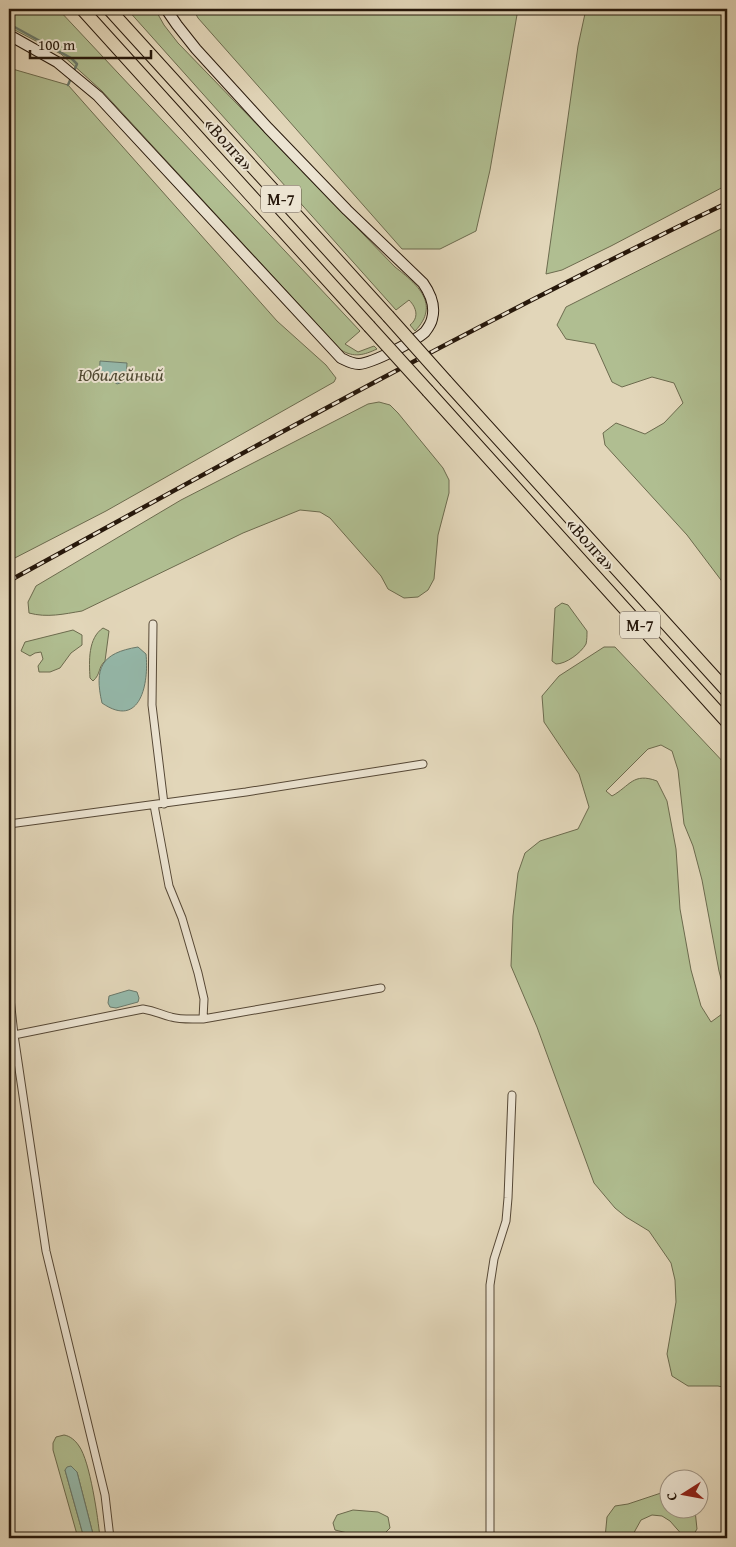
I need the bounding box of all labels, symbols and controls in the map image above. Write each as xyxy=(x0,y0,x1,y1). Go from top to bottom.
scale bar xyxy=(30,28,151,60)
text: 100 m xyxy=(38,34,76,55)
street label: «Волга» xyxy=(198,111,260,177)
road number: М-7 xyxy=(261,185,301,212)
park label: Юбилейный xyxy=(78,361,164,388)
street label: «Волга» xyxy=(560,511,622,577)
road number: М-7 xyxy=(620,612,660,638)
north arrow xyxy=(658,1470,708,1520)
text: С xyxy=(661,1491,682,1502)

